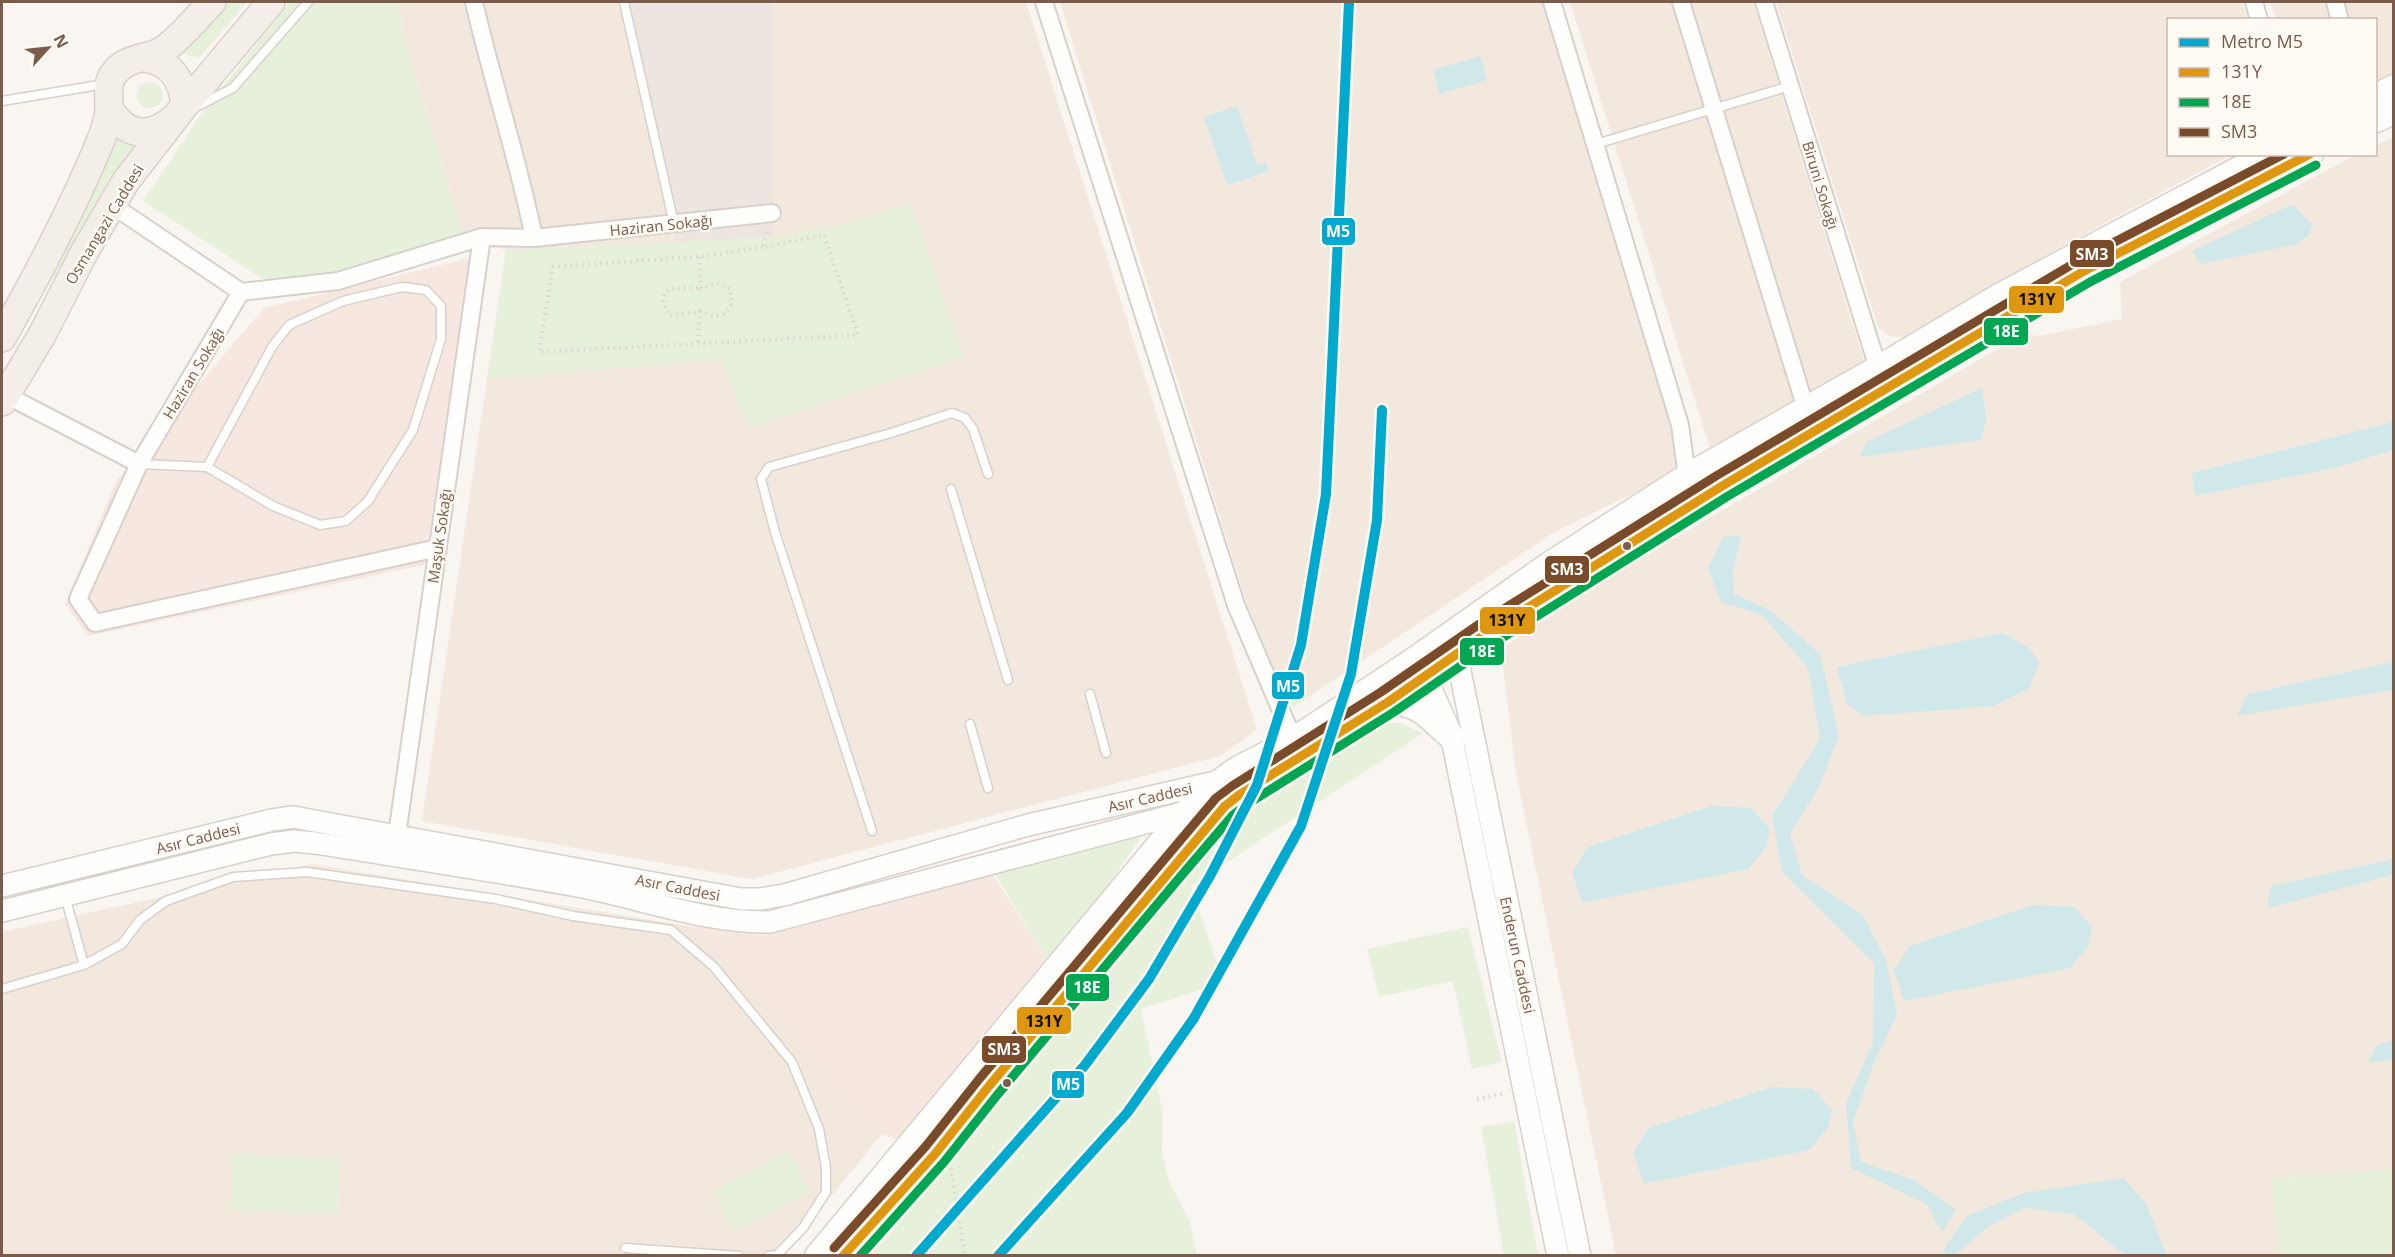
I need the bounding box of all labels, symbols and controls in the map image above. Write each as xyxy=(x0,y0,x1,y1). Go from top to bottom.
north arrow xyxy=(18,18,78,78)
legend xyxy=(2167,18,2377,156)
text: Metro M5 xyxy=(2221,29,2303,53)
text: N xyxy=(49,30,74,52)
text: 131Y xyxy=(2221,59,2263,83)
text: 18E xyxy=(2221,89,2252,113)
text: SM3 xyxy=(2221,119,2257,143)
street label: Biruni Sokağı xyxy=(1798,139,1844,231)
street label: Osmangazi Caddesi xyxy=(60,160,148,288)
street label: Haziran Sokağı xyxy=(609,210,713,240)
line badge: M5 xyxy=(1321,217,1356,246)
text: M5 xyxy=(1326,220,1350,242)
line badge: SM3 xyxy=(2069,239,2115,268)
text: SM3 xyxy=(2075,243,2109,265)
line badge: 131Y xyxy=(2008,285,2065,314)
text: 131Y xyxy=(2018,288,2056,310)
line badge: 18E xyxy=(1983,317,2029,346)
text: 18E xyxy=(1992,320,2020,342)
street label: Haziran Sokağı xyxy=(158,324,228,422)
street label: Maşuk Sokağı xyxy=(422,487,456,585)
unlabelled marker xyxy=(1621,540,1633,552)
line badge: SM3 xyxy=(1544,555,1590,584)
text: SM3 xyxy=(1550,558,1584,580)
line badge: 131Y xyxy=(1479,606,1536,635)
text: 131Y xyxy=(1488,609,1526,631)
line badge: 18E xyxy=(1459,637,1505,666)
text: 18E xyxy=(1468,640,1496,662)
line badge: M5 xyxy=(1271,671,1305,700)
text: M5 xyxy=(1276,675,1300,697)
street label: Asır Caddesi xyxy=(1106,778,1194,816)
street label: Asır Caddesi xyxy=(154,818,242,858)
street label: Asır Caddesi xyxy=(634,869,722,905)
street label: Enderun Caddesi xyxy=(1496,895,1540,1015)
line badge: 18E xyxy=(1065,973,1110,1002)
text: 18E xyxy=(1073,976,1101,998)
line badge: 131Y xyxy=(1016,1006,1072,1035)
text: 131Y xyxy=(1025,1010,1063,1032)
line badge: SM3 xyxy=(981,1035,1027,1064)
text: SM3 xyxy=(987,1038,1021,1060)
line badge: M5 xyxy=(1051,1070,1085,1099)
text: M5 xyxy=(1056,1073,1080,1095)
unlabelled marker xyxy=(1001,1077,1013,1089)

